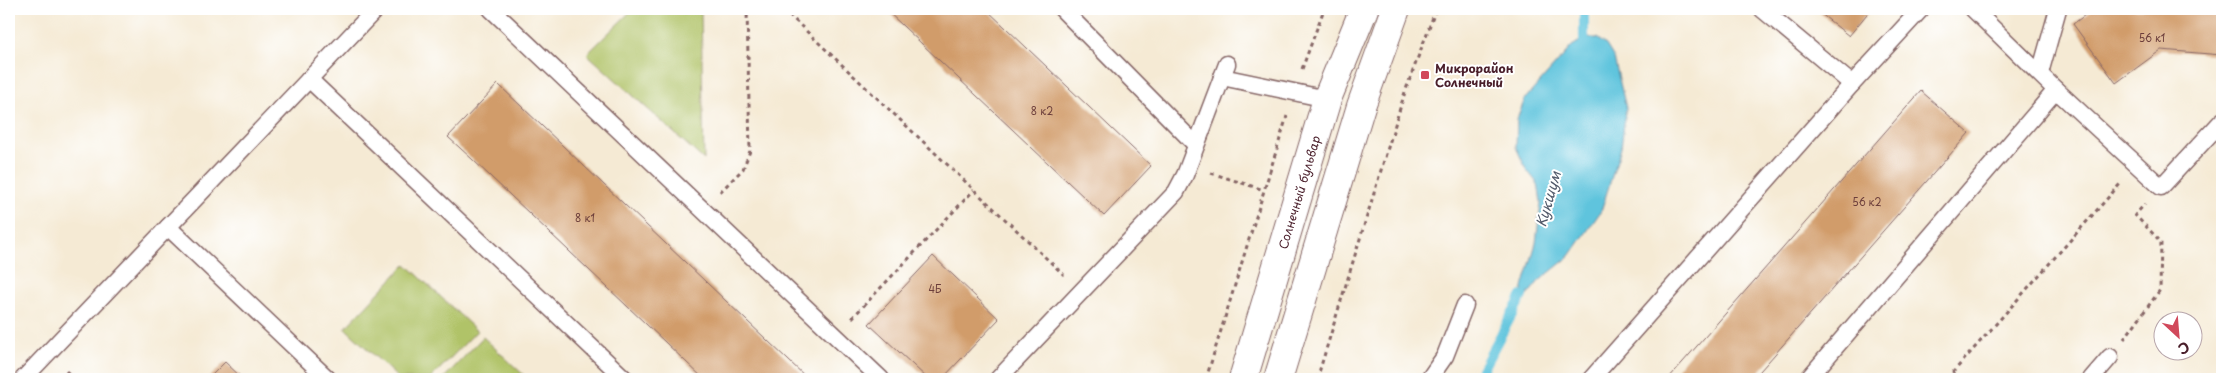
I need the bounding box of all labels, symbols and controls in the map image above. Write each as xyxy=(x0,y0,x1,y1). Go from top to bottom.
house number: 56 к1 xyxy=(2139,30,2165,45)
place label: Микрорайон Солнечный xyxy=(1435,59,1514,91)
marker: Микрорайон Солнечный xyxy=(1419,69,1431,81)
house number: 8 к2 xyxy=(1031,103,1053,118)
street label: Солнечный бульвар xyxy=(1273,133,1325,251)
water label: Кукшум xyxy=(1530,168,1566,229)
house number: 56 к2 xyxy=(1852,194,1882,209)
house number: 8 к1 xyxy=(575,210,595,225)
house number: 4Б xyxy=(928,281,942,296)
north arrow xyxy=(2154,310,2204,360)
text: С xyxy=(2175,336,2193,360)

